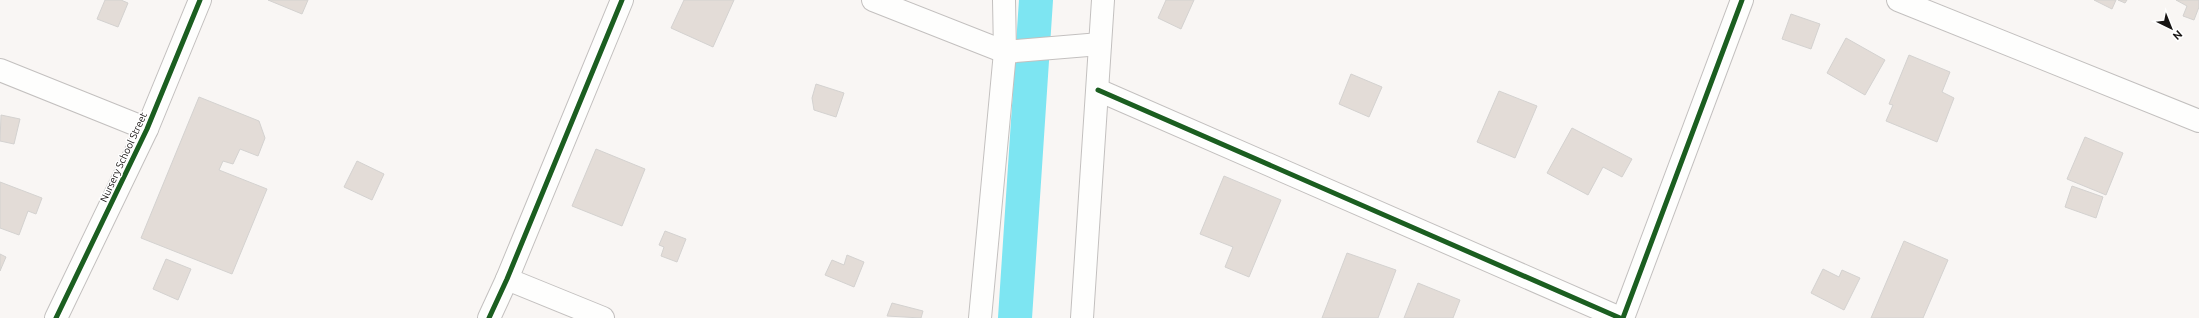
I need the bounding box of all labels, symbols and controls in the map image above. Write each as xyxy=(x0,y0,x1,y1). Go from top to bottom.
north arrow xyxy=(2151,8,2191,48)
text: N xyxy=(2171,28,2185,43)
street label: Nursery School Street xyxy=(98,111,149,204)

